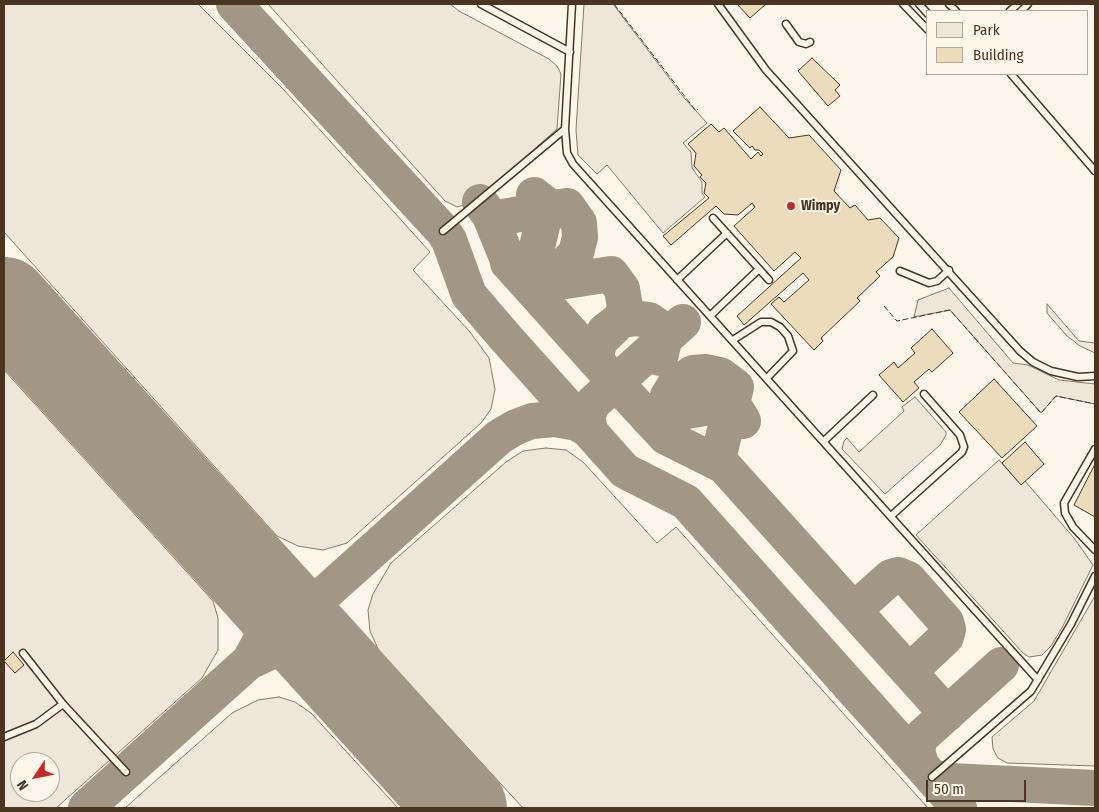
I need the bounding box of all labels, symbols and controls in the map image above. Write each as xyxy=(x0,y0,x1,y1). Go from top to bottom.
legend xyxy=(926,10,1089,75)
text: Park xyxy=(973,21,1000,39)
text: Building xyxy=(973,46,1024,64)
place label: Wimpy xyxy=(801,198,840,214)
marker: Wimpy xyxy=(785,200,797,212)
north arrow xyxy=(10,752,60,802)
scale bar xyxy=(929,770,1029,802)
text: N xyxy=(14,777,32,793)
text: 50 m xyxy=(934,780,964,798)

